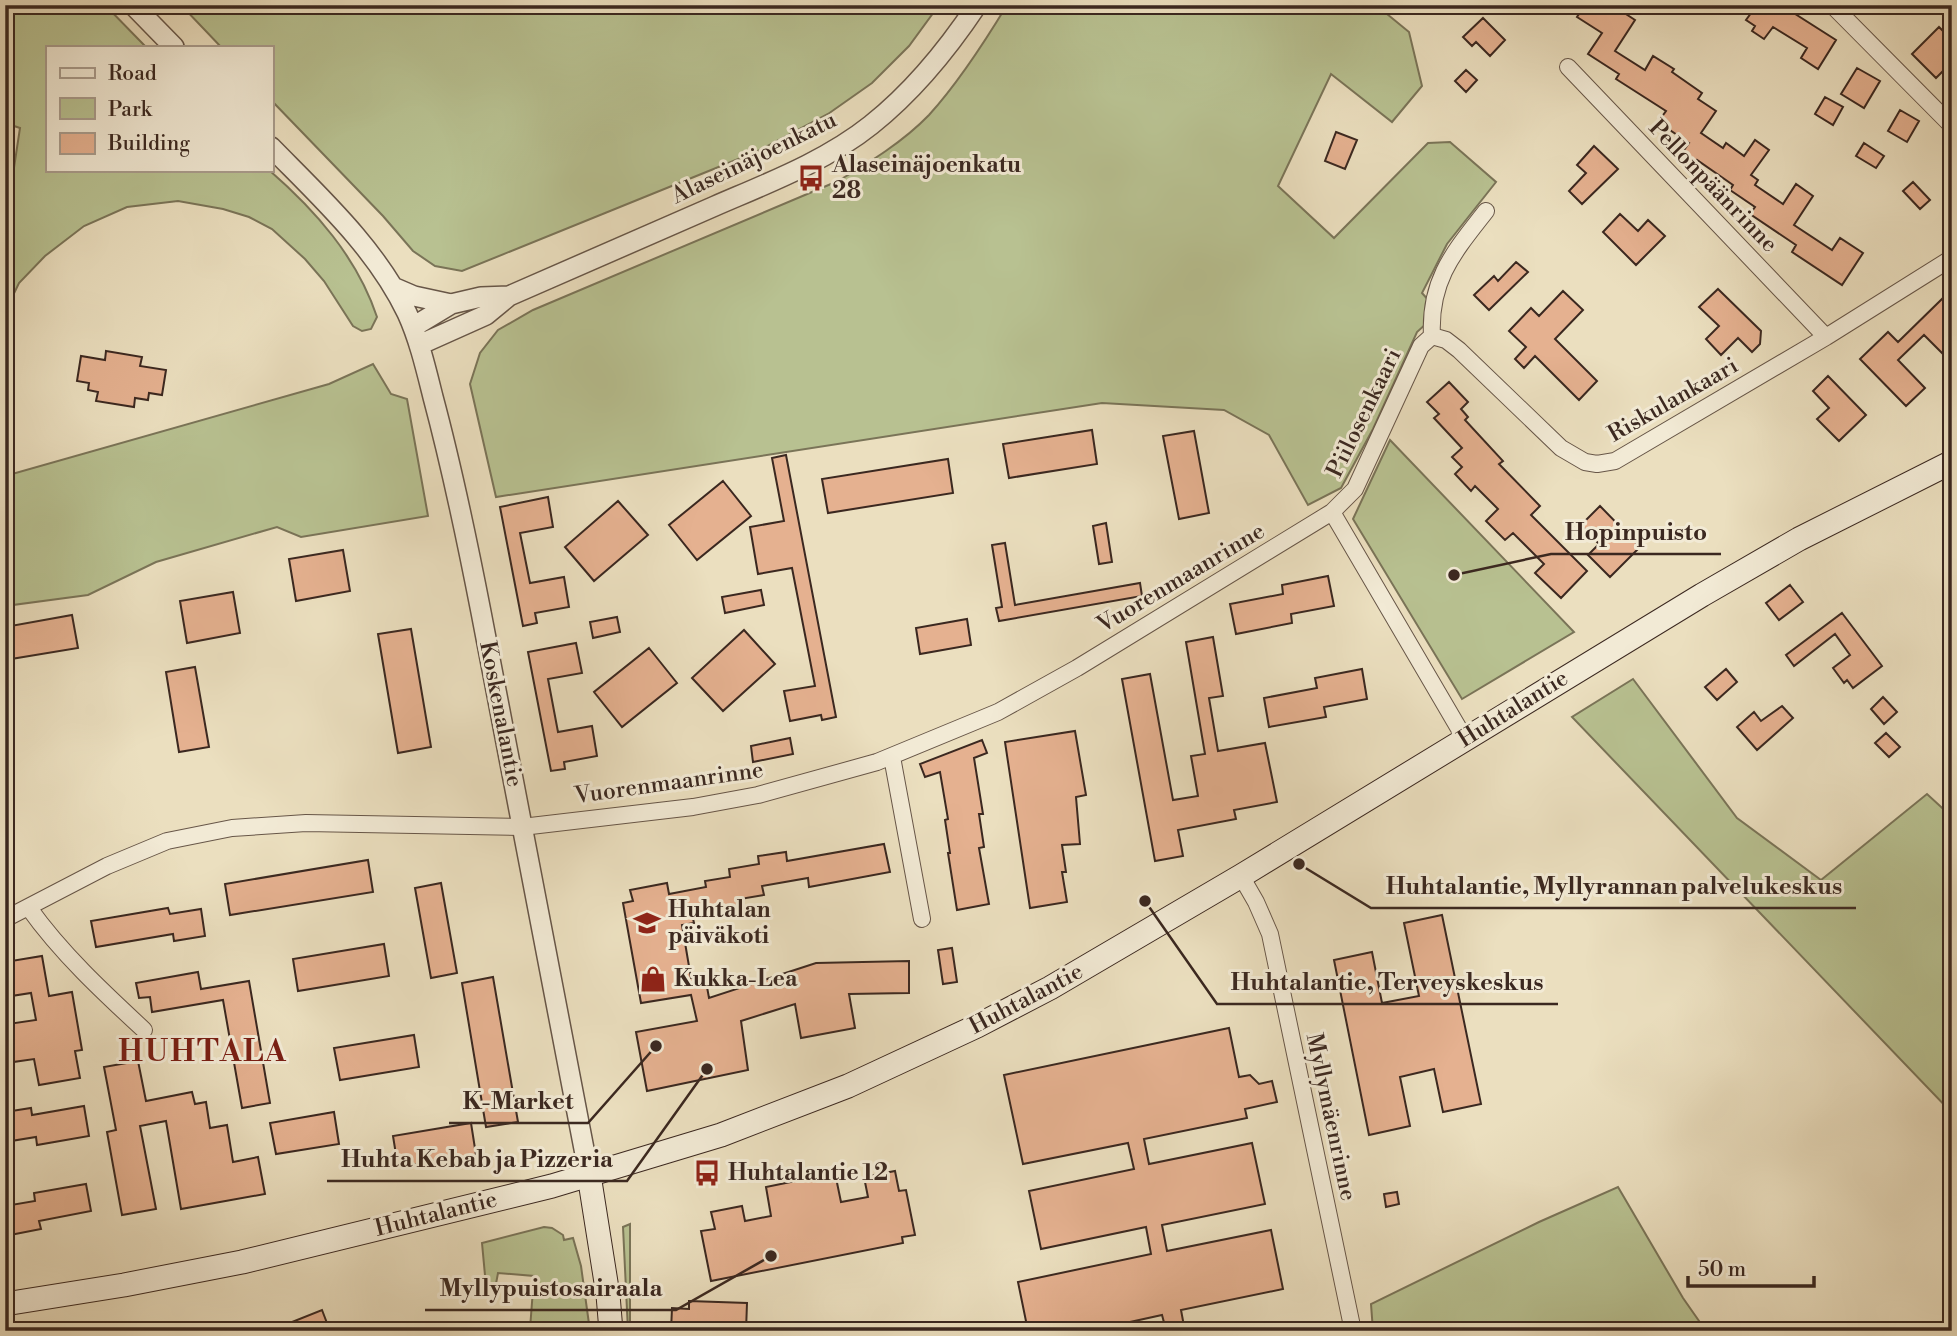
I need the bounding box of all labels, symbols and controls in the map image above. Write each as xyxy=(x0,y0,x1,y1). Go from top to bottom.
legend xyxy=(46,46,273,172)
text: Road xyxy=(108,61,157,87)
text: Park xyxy=(108,97,153,123)
street label: Alaseinäjoenkatu xyxy=(666,106,841,211)
street label: Pellonpäänrinne xyxy=(1643,114,1783,258)
text: Building xyxy=(107,131,190,157)
place label: Alaseinäjoenkatu 28 xyxy=(831,151,1021,205)
bus stop icon: Alaseinäjoenkatu 28 xyxy=(796,163,826,193)
street label: Piilosenkaari xyxy=(1321,344,1407,482)
street label: Riskulankaari xyxy=(1603,351,1743,449)
callout: Hopinpuisto xyxy=(1551,509,1721,554)
street label: Vuorenmaanrinne xyxy=(1091,517,1270,640)
text: Hopinpuisto xyxy=(1565,518,1707,548)
street label: Koskenalantie xyxy=(473,639,529,789)
street label: Huhtalantie xyxy=(1453,664,1573,754)
street label: Vuorenmaanrinne xyxy=(572,756,765,810)
callout: Huhtalantie, Myllyrannan palvelukeskus xyxy=(1371,863,1856,908)
text: Huhtalantie, Myllyrannan palvelukeskus xyxy=(1386,872,1842,902)
place label: Huhtalan päiväkoti xyxy=(668,896,771,950)
school or university icon: Huhtalan päiväkoti xyxy=(632,908,662,938)
street label: Huhtalantie xyxy=(964,957,1088,1041)
callout: Huhtalantie, Terveyskeskus xyxy=(1217,959,1558,1004)
shop icon: Kukka-Lea xyxy=(638,964,668,994)
place label: Kukka-Lea xyxy=(674,965,798,993)
text: Huhtalantie, Terveyskeskus xyxy=(1230,968,1544,998)
street label: Myllymäenrinne xyxy=(1300,1031,1362,1203)
district label: HUHTALA xyxy=(118,1033,288,1071)
callout: K-Market xyxy=(449,1078,588,1123)
text: K-Market xyxy=(463,1087,574,1117)
callout: Huhta Kebab ja Pizzeria xyxy=(327,1136,627,1181)
text: Huhta Kebab ja Pizzeria xyxy=(341,1145,614,1175)
bus stop icon: Huhtalantie 12 xyxy=(692,1158,722,1188)
place label: Huhtalantie 12 xyxy=(728,1159,888,1187)
street label: Huhtalantie xyxy=(372,1185,500,1243)
scale bar xyxy=(1688,1245,1814,1289)
text: 50 m xyxy=(1698,1257,1746,1283)
callout: Myllypuistosairaala xyxy=(425,1265,676,1310)
text: Myllypuistosairaala xyxy=(440,1274,663,1304)

